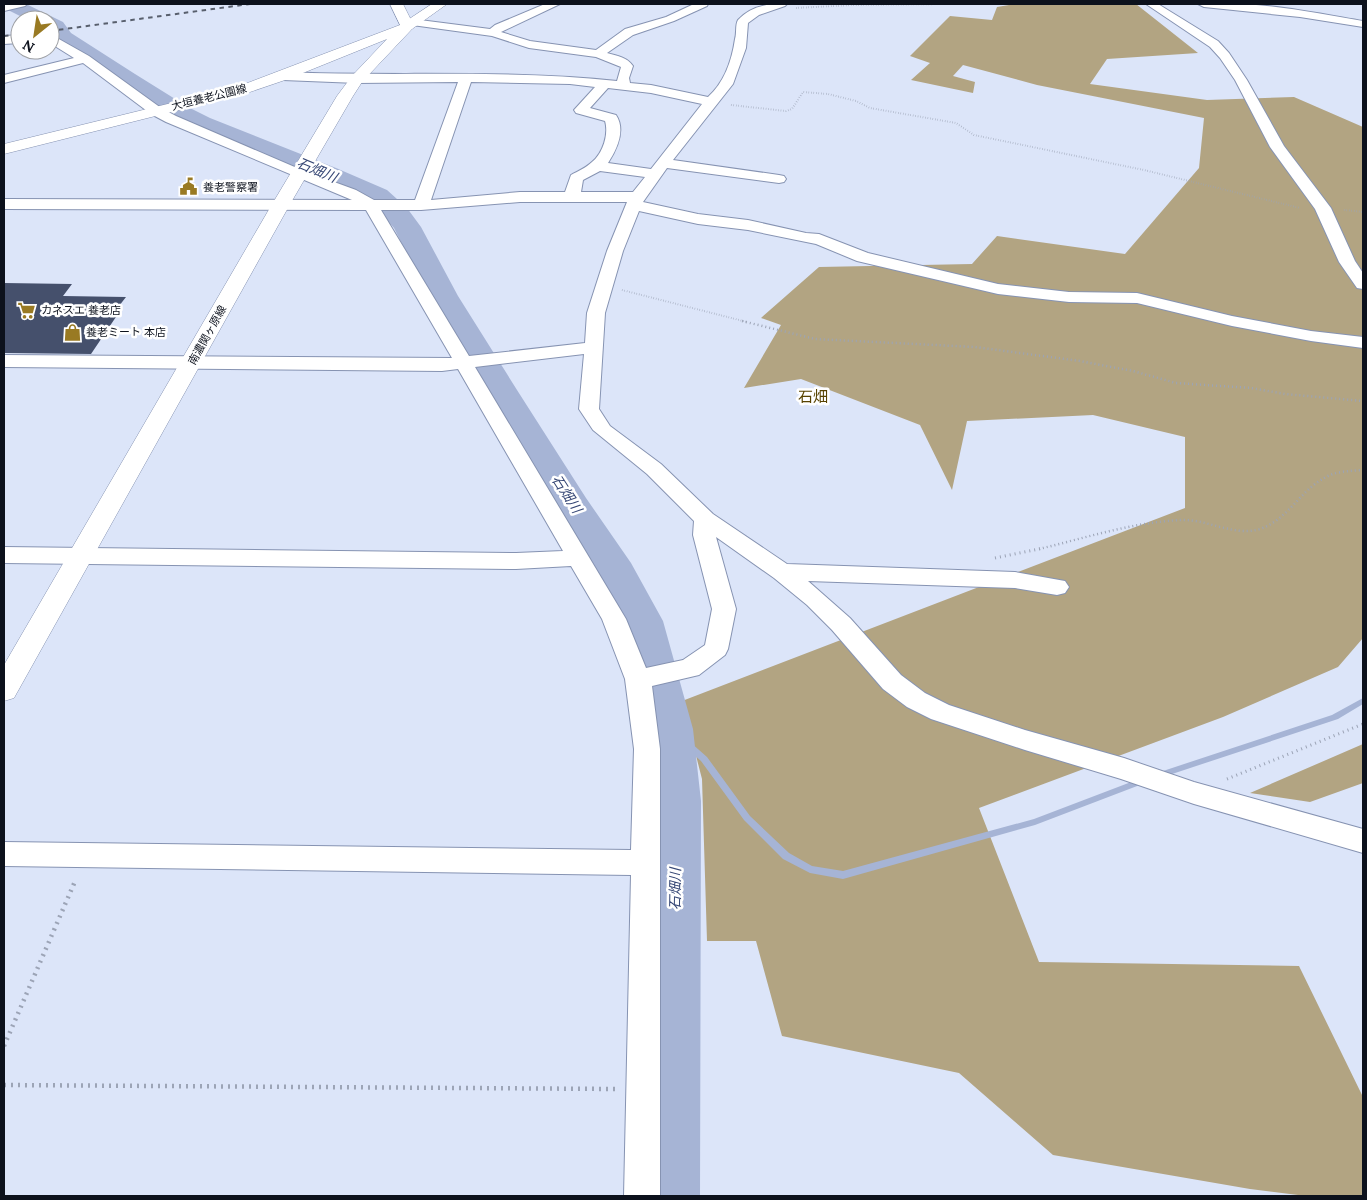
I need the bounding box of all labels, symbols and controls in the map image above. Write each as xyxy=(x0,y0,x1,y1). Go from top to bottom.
north arrow xyxy=(10,10,60,60)
text: N xyxy=(19,36,38,57)
street label: 大垣養老公園線 xyxy=(170,81,248,113)
water label: 石畑川 xyxy=(294,154,342,187)
public building icon: 養老警察署 xyxy=(179,177,199,197)
place label: 養老警察署 xyxy=(203,180,258,194)
supermarket icon: カネスエ 養老店 xyxy=(17,300,37,320)
place label: カネスエ 養老店 xyxy=(41,303,121,317)
street label: 南濃関ヶ原線 xyxy=(185,303,229,367)
shop icon: 養老ミート 本店 xyxy=(62,322,82,342)
place label: 養老ミート 本店 xyxy=(86,325,166,339)
district label: 石畑 xyxy=(798,387,828,406)
water label: 石畑川 xyxy=(548,471,587,518)
water label: 石畑川 xyxy=(666,866,684,910)

